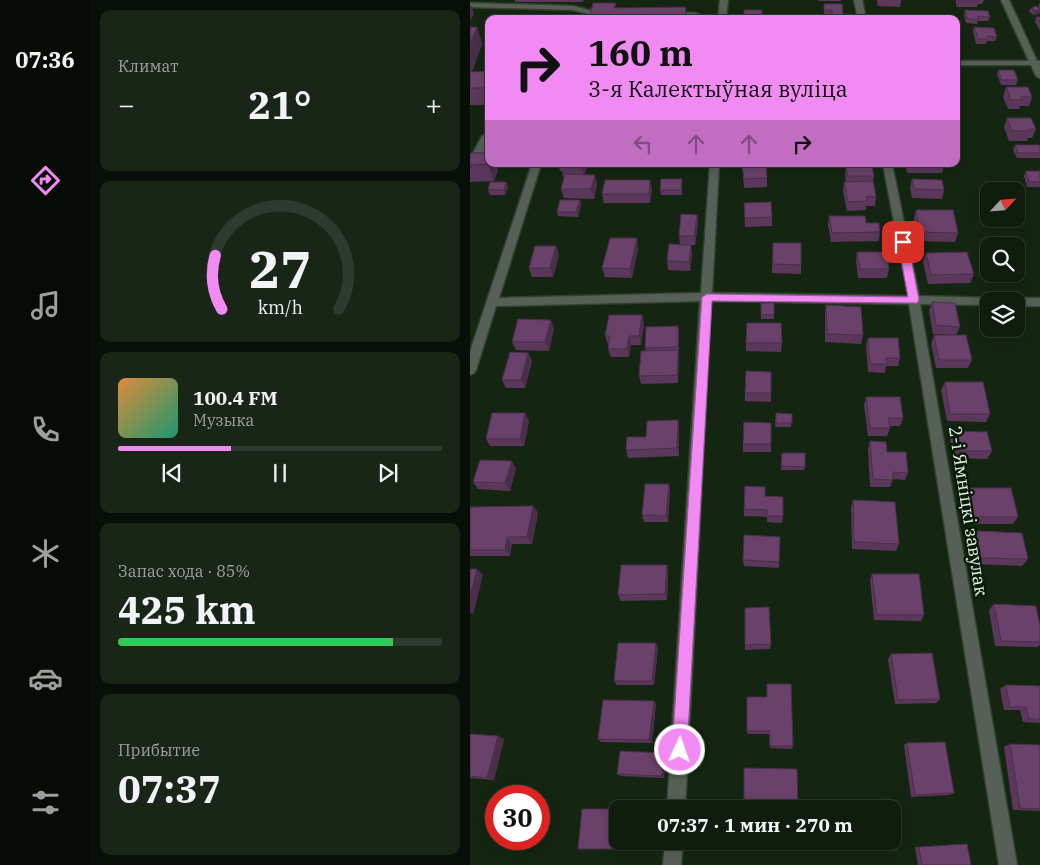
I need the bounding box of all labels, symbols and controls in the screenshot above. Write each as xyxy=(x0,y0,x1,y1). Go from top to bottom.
text: 160 m xyxy=(588,30,693,76)
icon: right xyxy=(505,35,570,100)
text: 07:36 xyxy=(15,45,75,74)
text: Климат xyxy=(118,56,178,76)
text: 3-я Калектыўная вуліца xyxy=(588,74,848,103)
text: 21° xyxy=(248,80,312,129)
text: − xyxy=(118,86,135,123)
text: + xyxy=(425,86,442,123)
icon: left xyxy=(629,130,657,158)
icon: ahead xyxy=(682,130,710,158)
icon: ahead xyxy=(735,130,763,158)
icon: right xyxy=(788,130,816,158)
icon: directions xyxy=(28,163,63,198)
north arrow xyxy=(980,182,1025,228)
map controls xyxy=(980,182,1025,337)
pin xyxy=(882,221,924,263)
icon: arrive xyxy=(889,228,917,256)
text: 27 xyxy=(249,235,311,302)
button: search xyxy=(980,237,1025,282)
icon: music xyxy=(28,288,63,323)
button: layers xyxy=(980,292,1025,337)
text: km/h xyxy=(257,296,303,319)
text: 100.4 FM xyxy=(193,386,278,410)
text: Музыка xyxy=(193,410,254,430)
icon: phone xyxy=(28,412,63,447)
street label: 2-і Ямніцкі завулак xyxy=(944,424,993,598)
icon: previous xyxy=(158,459,186,487)
icon: pause xyxy=(266,459,294,487)
icon: next xyxy=(374,459,402,487)
icon: climate xyxy=(28,536,63,571)
text: Запас хода · 85% xyxy=(118,561,250,581)
text: 425 km xyxy=(118,585,256,634)
icon: car xyxy=(28,661,63,696)
position arrow xyxy=(653,723,705,775)
text: Прибытие xyxy=(118,740,200,760)
text: 07:37 xyxy=(118,764,221,813)
icon: filters xyxy=(28,785,63,820)
speed limit sign: 30 xyxy=(485,785,550,850)
text: 07:37 · 1 мин · 270 m xyxy=(657,813,853,837)

